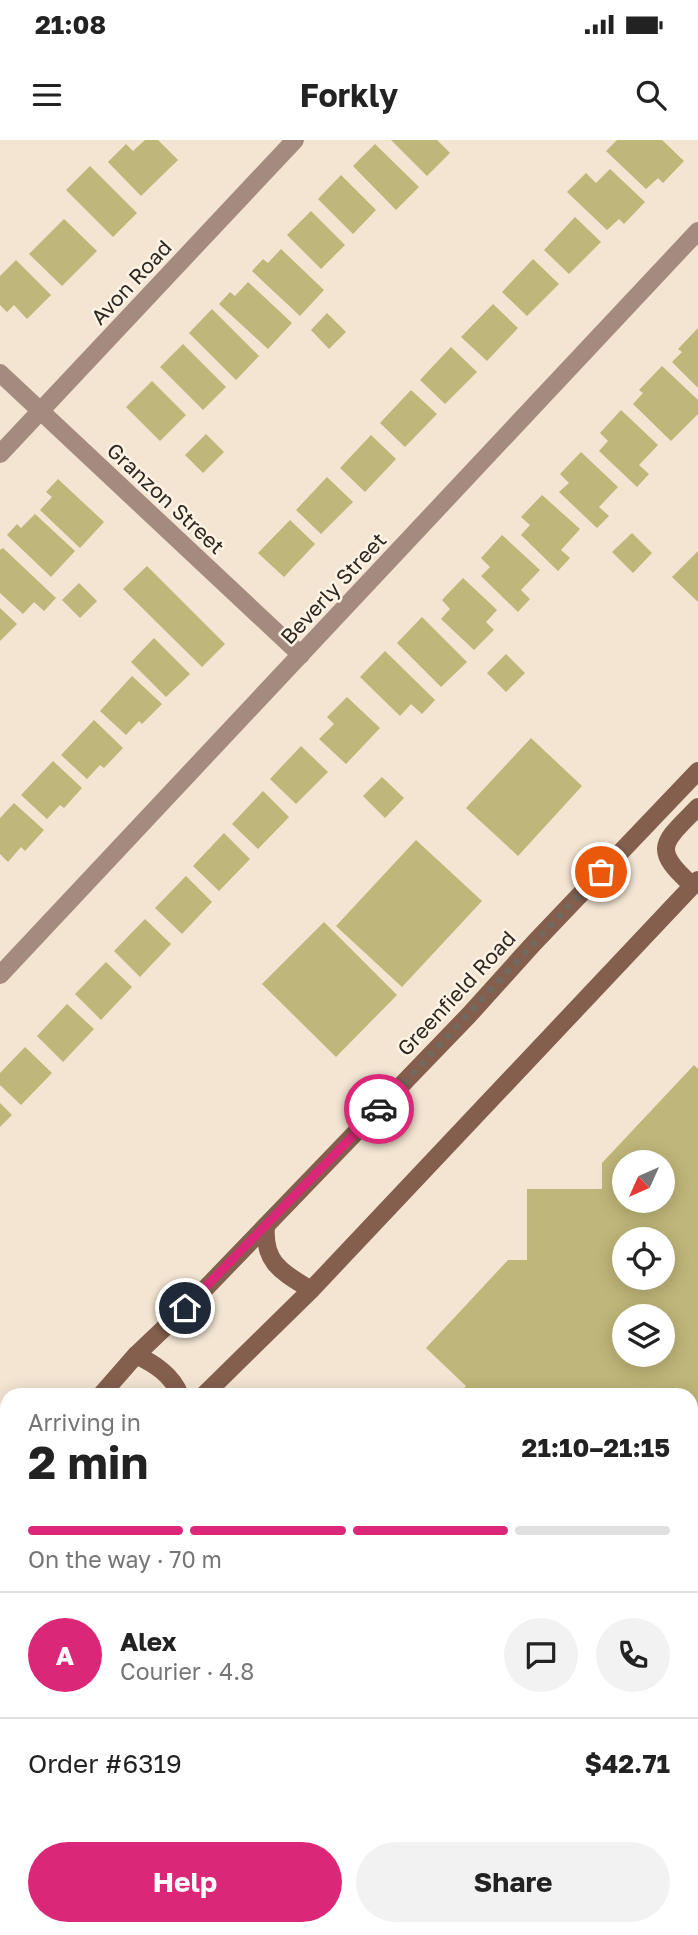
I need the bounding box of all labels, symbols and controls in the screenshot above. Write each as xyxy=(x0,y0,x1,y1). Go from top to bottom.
text: 21:08 xyxy=(35,9,106,40)
icon: menu xyxy=(28,76,66,114)
text: Forkly xyxy=(300,76,398,114)
icon: search xyxy=(632,76,670,114)
street label: Avon Road xyxy=(85,234,177,330)
street label: Granzon Street xyxy=(102,437,230,559)
street label: Beverly Street xyxy=(275,527,391,649)
pin xyxy=(571,842,631,902)
icon: bag xyxy=(582,853,620,891)
street label: Greenfield Road xyxy=(391,925,521,1061)
courier xyxy=(344,1074,414,1144)
icon: car xyxy=(360,1090,398,1128)
north arrow xyxy=(612,1150,676,1213)
map controls xyxy=(612,1150,675,1367)
button: locate xyxy=(612,1227,675,1290)
pin xyxy=(155,1278,215,1338)
icon: home xyxy=(166,1289,204,1327)
button: layers xyxy=(612,1304,675,1367)
text: Arriving in xyxy=(28,1408,141,1436)
text: 21:10–21:15 xyxy=(522,1432,670,1463)
text: 2 min xyxy=(28,1434,148,1489)
text: On the way · 70 m xyxy=(28,1545,222,1573)
button: chat xyxy=(504,1618,578,1692)
button: phone xyxy=(596,1618,670,1692)
text: Alex xyxy=(120,1626,177,1657)
text: A xyxy=(56,1640,74,1671)
text: Courier · 4.8 xyxy=(120,1657,254,1685)
text: Order #6319 xyxy=(28,1748,182,1779)
text: $42.71 xyxy=(585,1748,670,1779)
button: Help xyxy=(28,1842,342,1922)
button: Share xyxy=(356,1842,670,1922)

